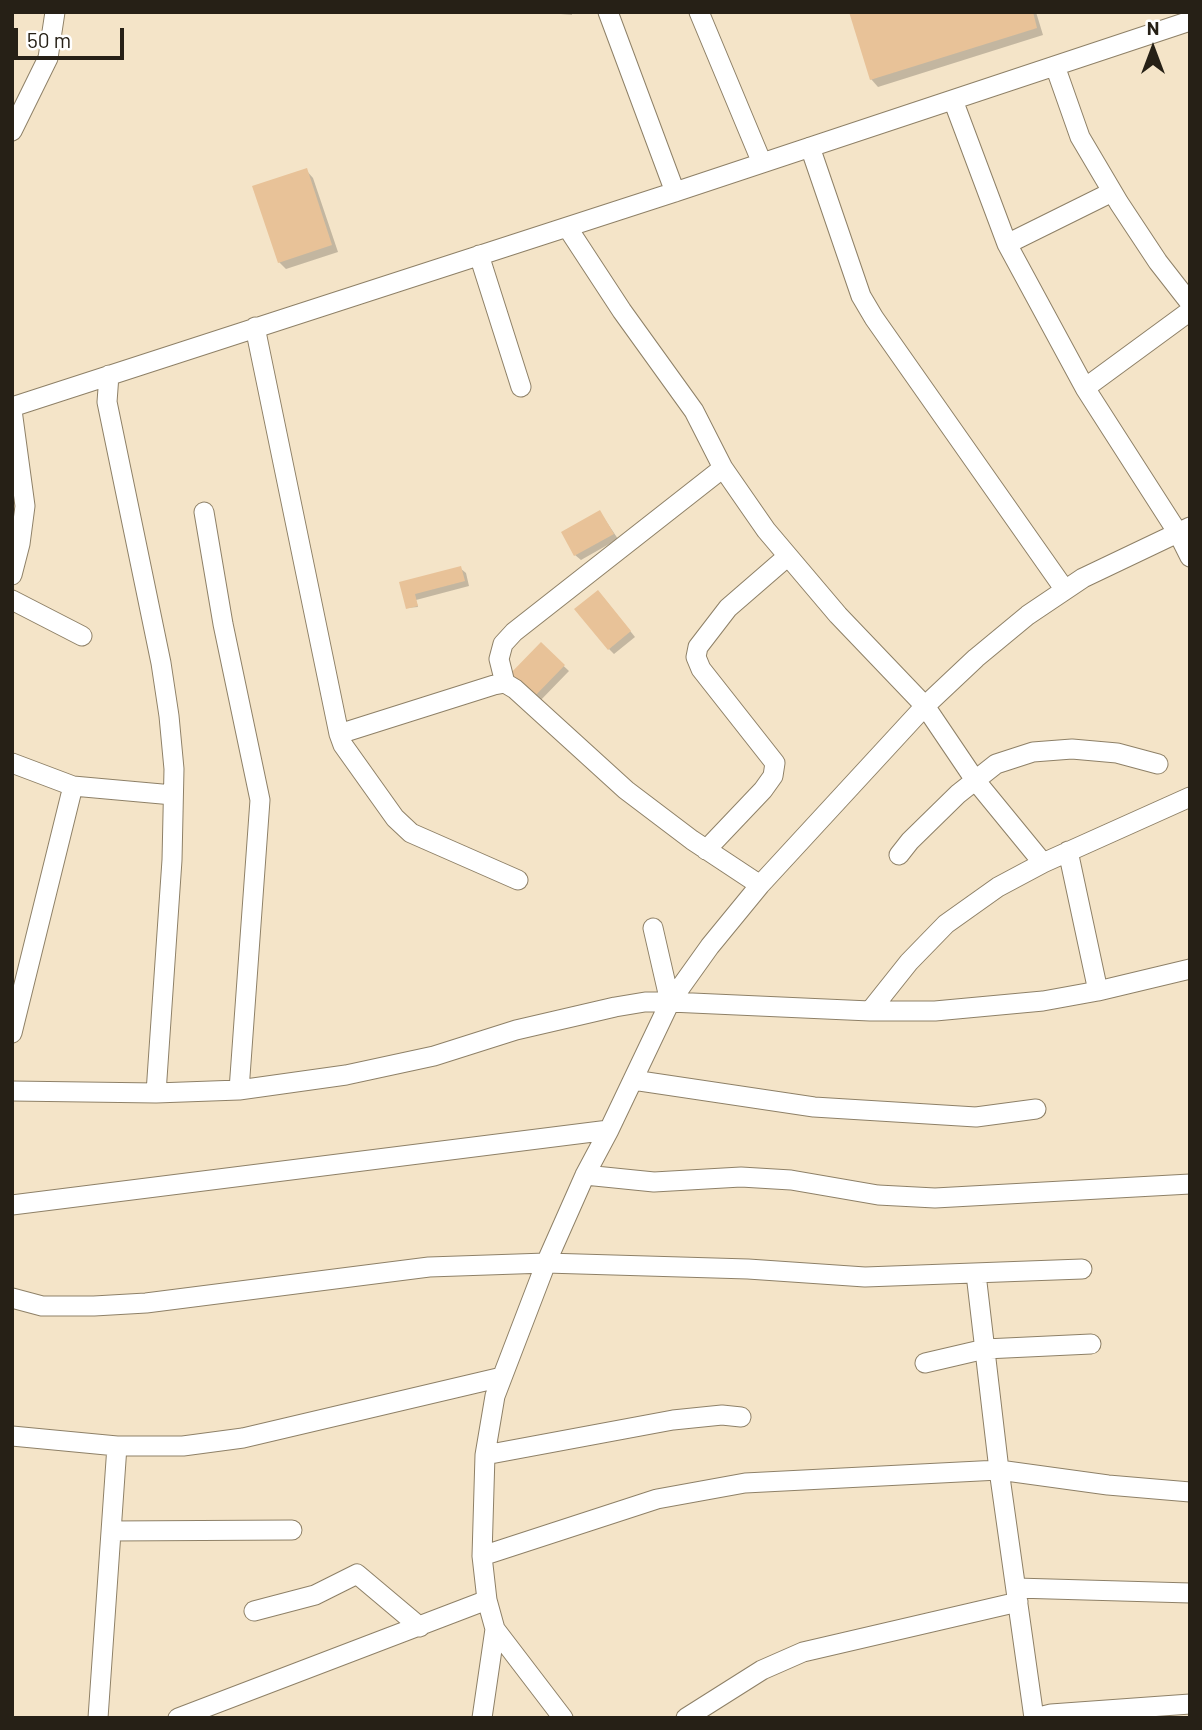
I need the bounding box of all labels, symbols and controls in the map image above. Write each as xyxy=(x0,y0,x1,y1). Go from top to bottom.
scale bar xyxy=(18,14,128,58)
north arrow xyxy=(1118,14,1188,84)
text: N xyxy=(1147,16,1159,39)
text: 50 m xyxy=(27,27,71,52)

